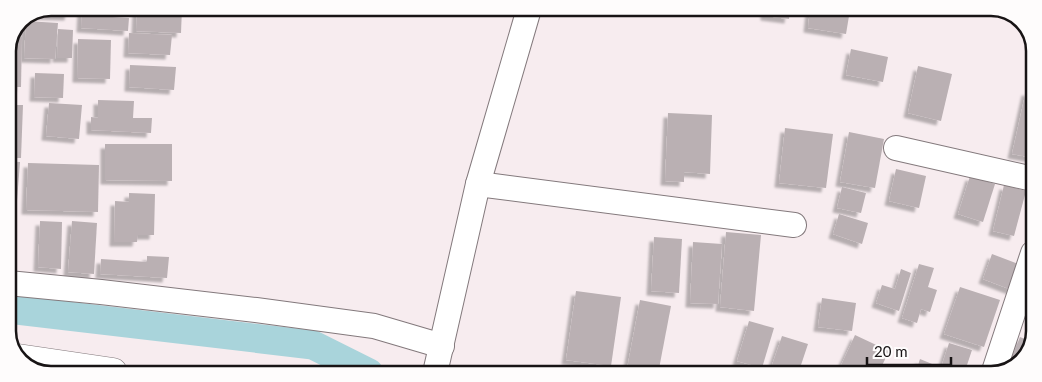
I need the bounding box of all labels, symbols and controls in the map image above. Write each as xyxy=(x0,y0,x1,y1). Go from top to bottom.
scale bar xyxy=(867,334,951,366)
text: 20 m xyxy=(874,342,908,360)

